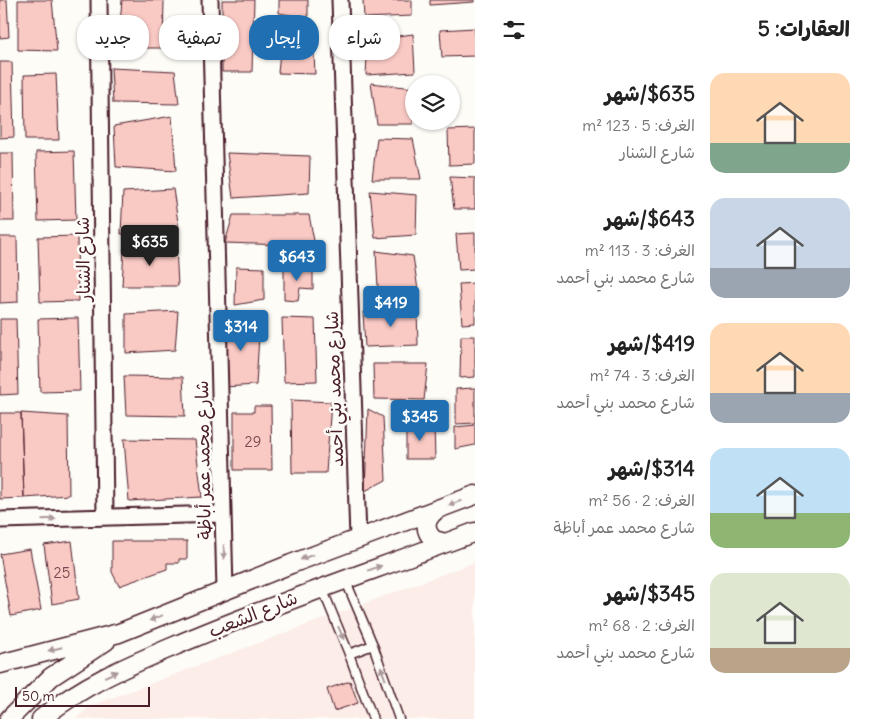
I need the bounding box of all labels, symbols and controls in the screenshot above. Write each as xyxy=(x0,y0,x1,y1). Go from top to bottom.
chip: جديد xyxy=(77,15,149,60)
chip: تصفية xyxy=(159,15,239,60)
chip: إيجار xyxy=(249,15,319,60)
chip: شراء xyxy=(329,15,400,60)
text: العقارات: 5 xyxy=(758,15,850,42)
icon: filters xyxy=(500,16,528,44)
map controls xyxy=(405,75,460,130)
button: layers xyxy=(405,75,460,130)
text: $635/شهر xyxy=(605,80,695,107)
icon: home xyxy=(750,93,810,153)
text: الغرف: 5 · 123 m² xyxy=(582,115,695,135)
text: شارع الشنار xyxy=(620,142,695,162)
text: $643/شهر xyxy=(605,205,695,232)
street label: شارع الشنار xyxy=(71,216,96,304)
icon: home xyxy=(750,218,810,278)
pin: $635 xyxy=(120,224,180,267)
text: $635 xyxy=(132,231,168,251)
pin: $643 xyxy=(267,240,327,282)
text: الغرف: 3 · 113 m² xyxy=(585,240,695,260)
text: $643 xyxy=(279,246,315,266)
text: شارع محمد بني أحمد xyxy=(556,267,695,287)
pin: $419 xyxy=(361,286,421,328)
text: $419 xyxy=(374,292,408,312)
pin: $314 xyxy=(211,310,271,352)
street label: شارع محمد بني أحمد xyxy=(320,310,353,467)
text: $314 xyxy=(224,316,258,336)
text: $419/شهر xyxy=(608,330,695,357)
icon: home xyxy=(750,343,810,403)
text: الغرف: 3 · 74 m² xyxy=(590,365,695,385)
street label: شارع محمد عمر أباظة xyxy=(190,380,217,540)
text: شارع محمد بني أحمد xyxy=(556,392,695,412)
pin: $345 xyxy=(390,400,450,442)
text: $345 xyxy=(402,406,438,426)
house number: 29 xyxy=(245,432,261,451)
text: $314/شهر xyxy=(609,455,695,482)
icon: home xyxy=(750,468,810,528)
text: الغرف: 2 · 56 m² xyxy=(588,490,695,510)
one-way arrow xyxy=(447,499,462,507)
one-way arrow xyxy=(41,514,57,522)
text: شارع محمد عمر أباظة xyxy=(553,517,695,537)
one-way arrow xyxy=(220,544,228,560)
one-way arrow xyxy=(299,553,314,561)
house number: 25 xyxy=(54,563,70,582)
one-way arrow xyxy=(368,564,383,571)
text: $345/شهر xyxy=(605,580,695,607)
street label: شارع الشعب xyxy=(205,586,301,643)
icon: home xyxy=(750,593,810,653)
one-way arrow xyxy=(149,614,163,622)
text: الغرف: 2 · 68 m² xyxy=(588,615,695,635)
one-way arrow xyxy=(337,626,345,640)
text: شارع محمد بني أحمد xyxy=(556,642,695,662)
one-way arrow xyxy=(47,645,62,653)
one-way arrow xyxy=(379,665,387,680)
one-way arrow xyxy=(104,669,118,677)
scale bar xyxy=(15,684,150,707)
text: 50 m xyxy=(22,687,55,705)

